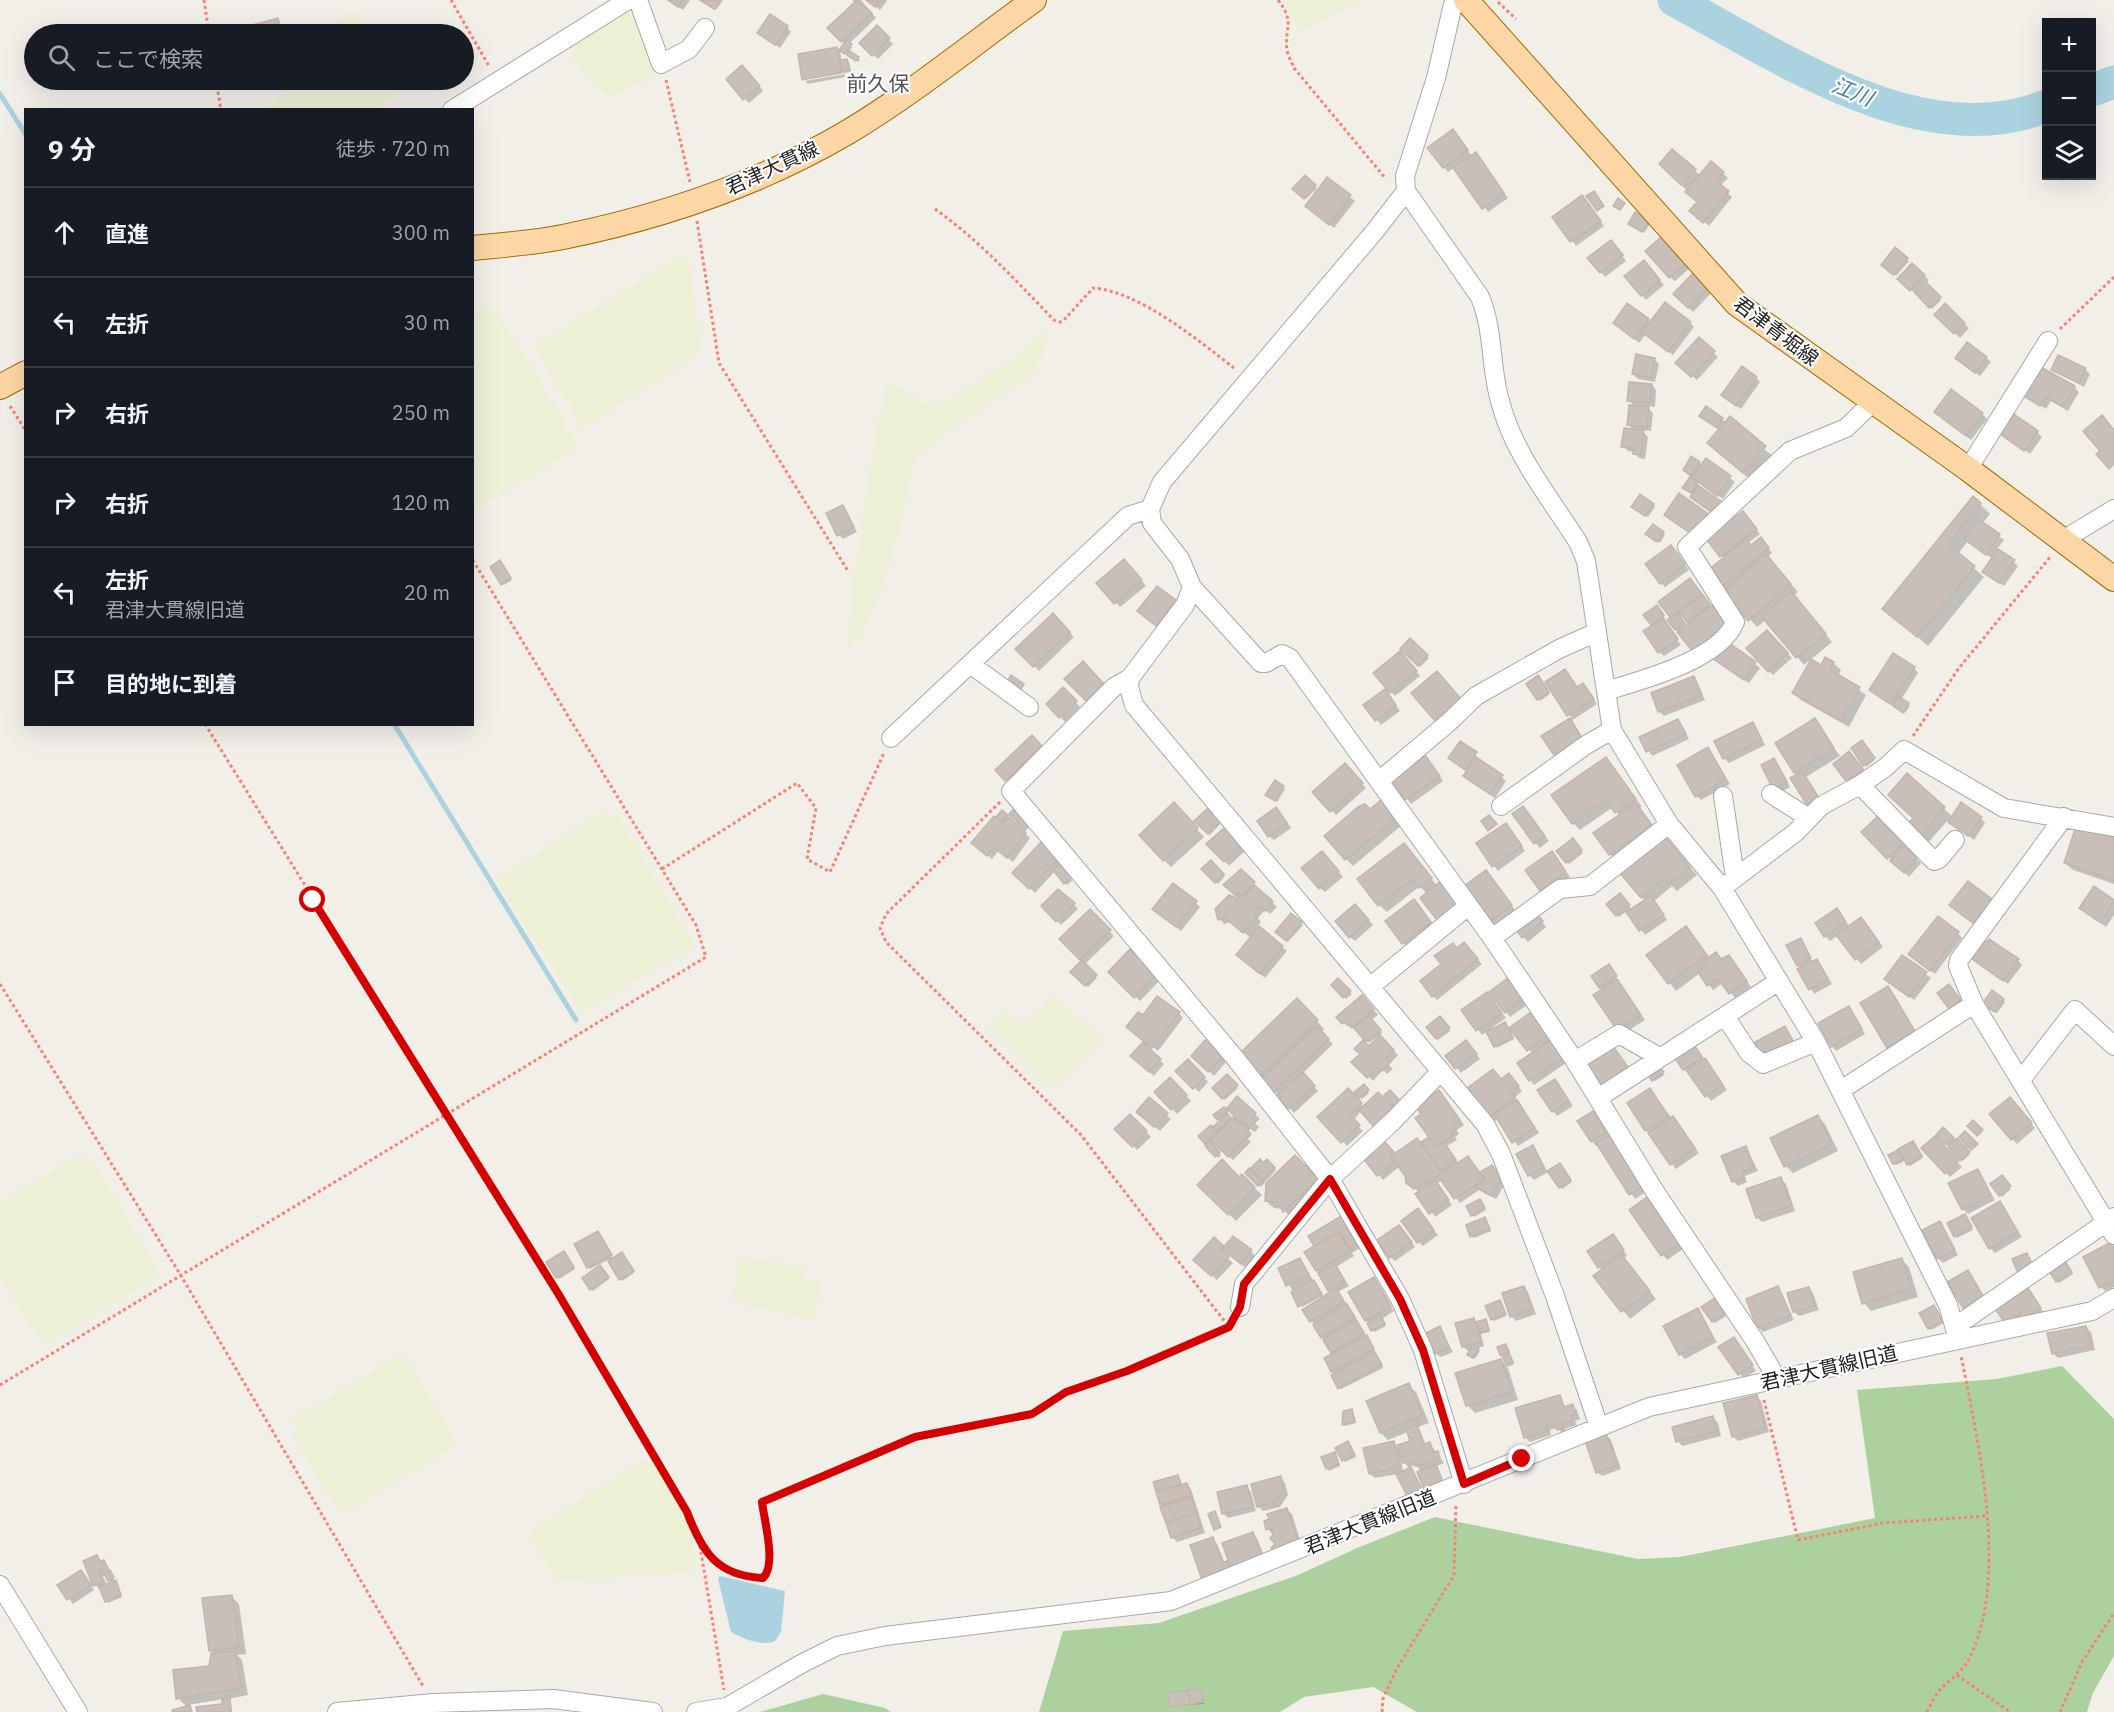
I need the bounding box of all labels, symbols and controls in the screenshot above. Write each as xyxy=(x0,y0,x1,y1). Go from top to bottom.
map controls xyxy=(2042,18,2096,180)
button: + xyxy=(2042,18,2096,72)
search box xyxy=(24,24,474,90)
icon: search xyxy=(45,41,78,74)
text: ここで検索 xyxy=(93,44,203,73)
district label: 前久保 xyxy=(847,69,910,97)
water label: 江川 xyxy=(1828,70,1879,113)
button: − xyxy=(2042,72,2096,126)
button: layers xyxy=(2042,126,2096,180)
text: 9 分 xyxy=(48,132,96,166)
street label: 君津大貫線 xyxy=(721,134,823,201)
text: 徒歩 · 720 m xyxy=(336,135,450,162)
icon: ahead xyxy=(48,216,81,249)
text: 直進 xyxy=(105,219,149,248)
text: 300 m xyxy=(392,219,450,246)
street label: 君津青堀線 xyxy=(1728,290,1824,371)
icon: left xyxy=(48,306,81,339)
text: 左折 xyxy=(105,309,149,338)
text: 30 m xyxy=(404,309,450,336)
icon: right xyxy=(48,396,81,429)
text: 右折 xyxy=(105,399,149,428)
text: 250 m xyxy=(392,399,450,426)
icon: right xyxy=(48,486,81,519)
text: 右折 xyxy=(105,489,149,518)
text: 120 m xyxy=(392,489,450,516)
text: 左折 xyxy=(105,565,149,594)
icon: left xyxy=(48,576,81,609)
text: 20 m xyxy=(404,579,450,606)
text: 君津大貫線旧道 xyxy=(105,596,245,623)
icon: arrive xyxy=(48,666,81,699)
text: 目的地に到着 xyxy=(105,669,237,698)
route start xyxy=(299,886,325,912)
street label: 君津大貫線旧道 xyxy=(1758,1339,1900,1396)
route end xyxy=(1508,1445,1534,1471)
street label: 君津大貫線旧道 xyxy=(1300,1483,1440,1560)

